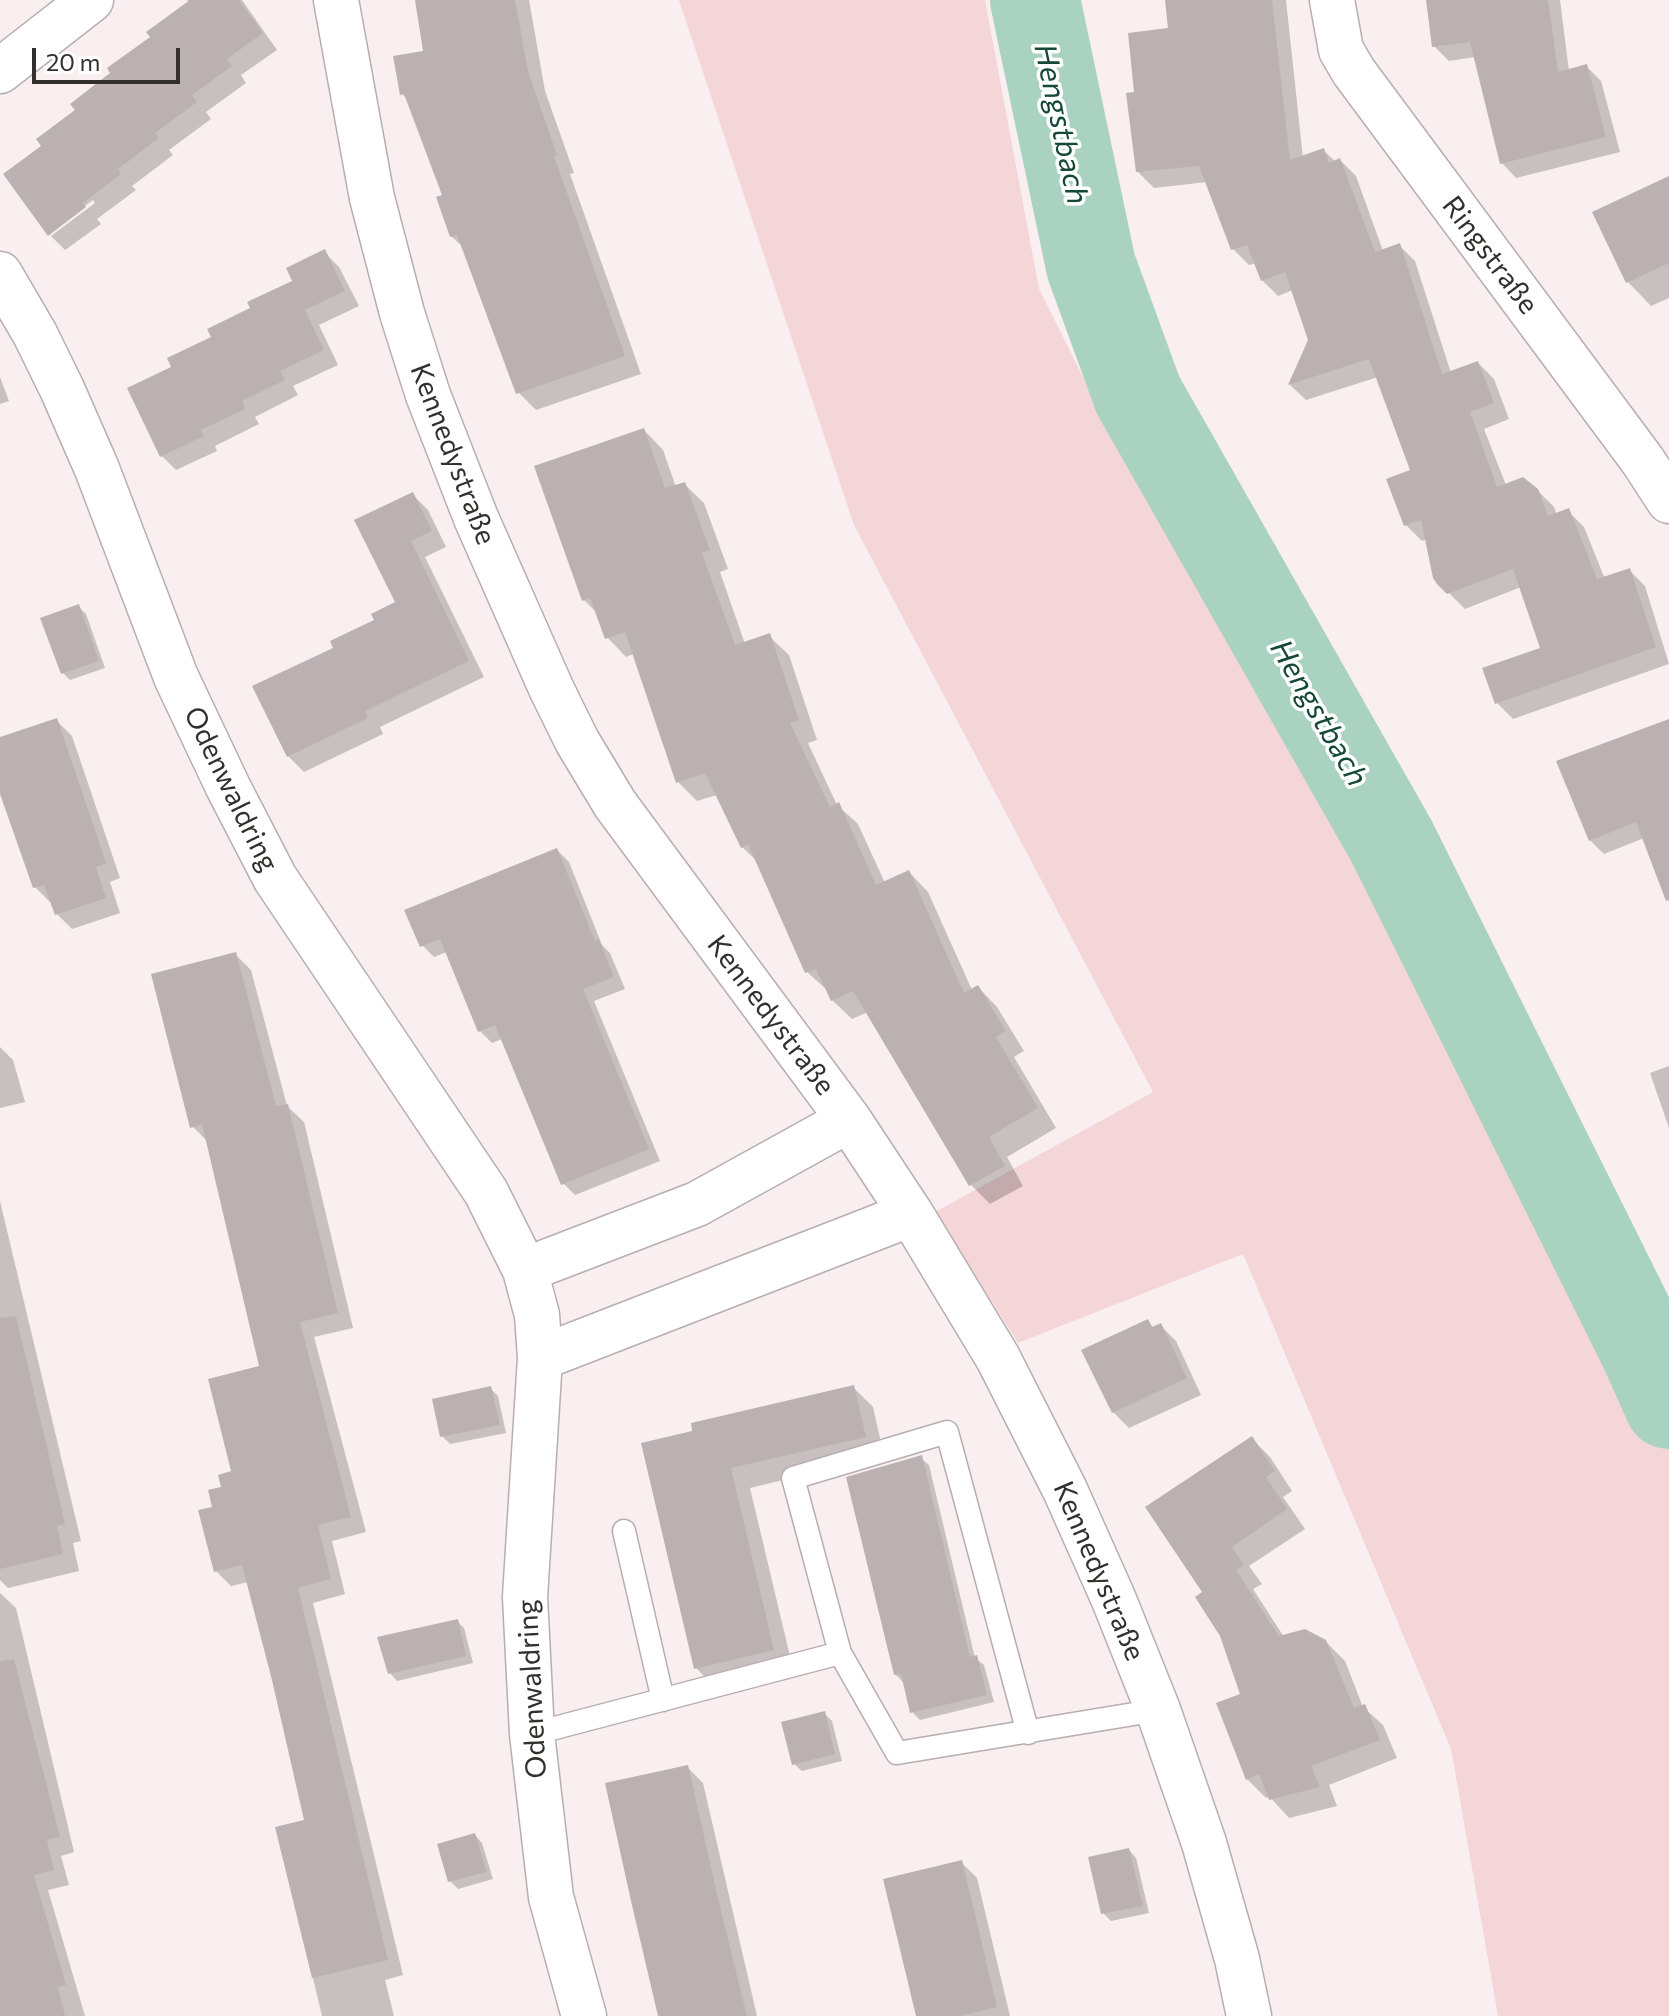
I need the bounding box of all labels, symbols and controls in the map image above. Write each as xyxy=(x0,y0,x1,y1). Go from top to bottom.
scale bar xyxy=(36,32,184,82)
water label: Hengstbach xyxy=(1026,40,1096,208)
text: 20 m xyxy=(46,47,100,76)
street label: Ringstraße xyxy=(1435,190,1545,320)
street label: Kennedystraße xyxy=(403,359,503,549)
water label: Hengstbach xyxy=(1263,633,1375,793)
street label: Odenwaldring xyxy=(177,701,285,877)
street label: Kennedystraße xyxy=(700,928,842,1102)
street label: Kennedystraße xyxy=(1046,1476,1152,1666)
street label: Odenwaldring xyxy=(511,1599,553,1779)

